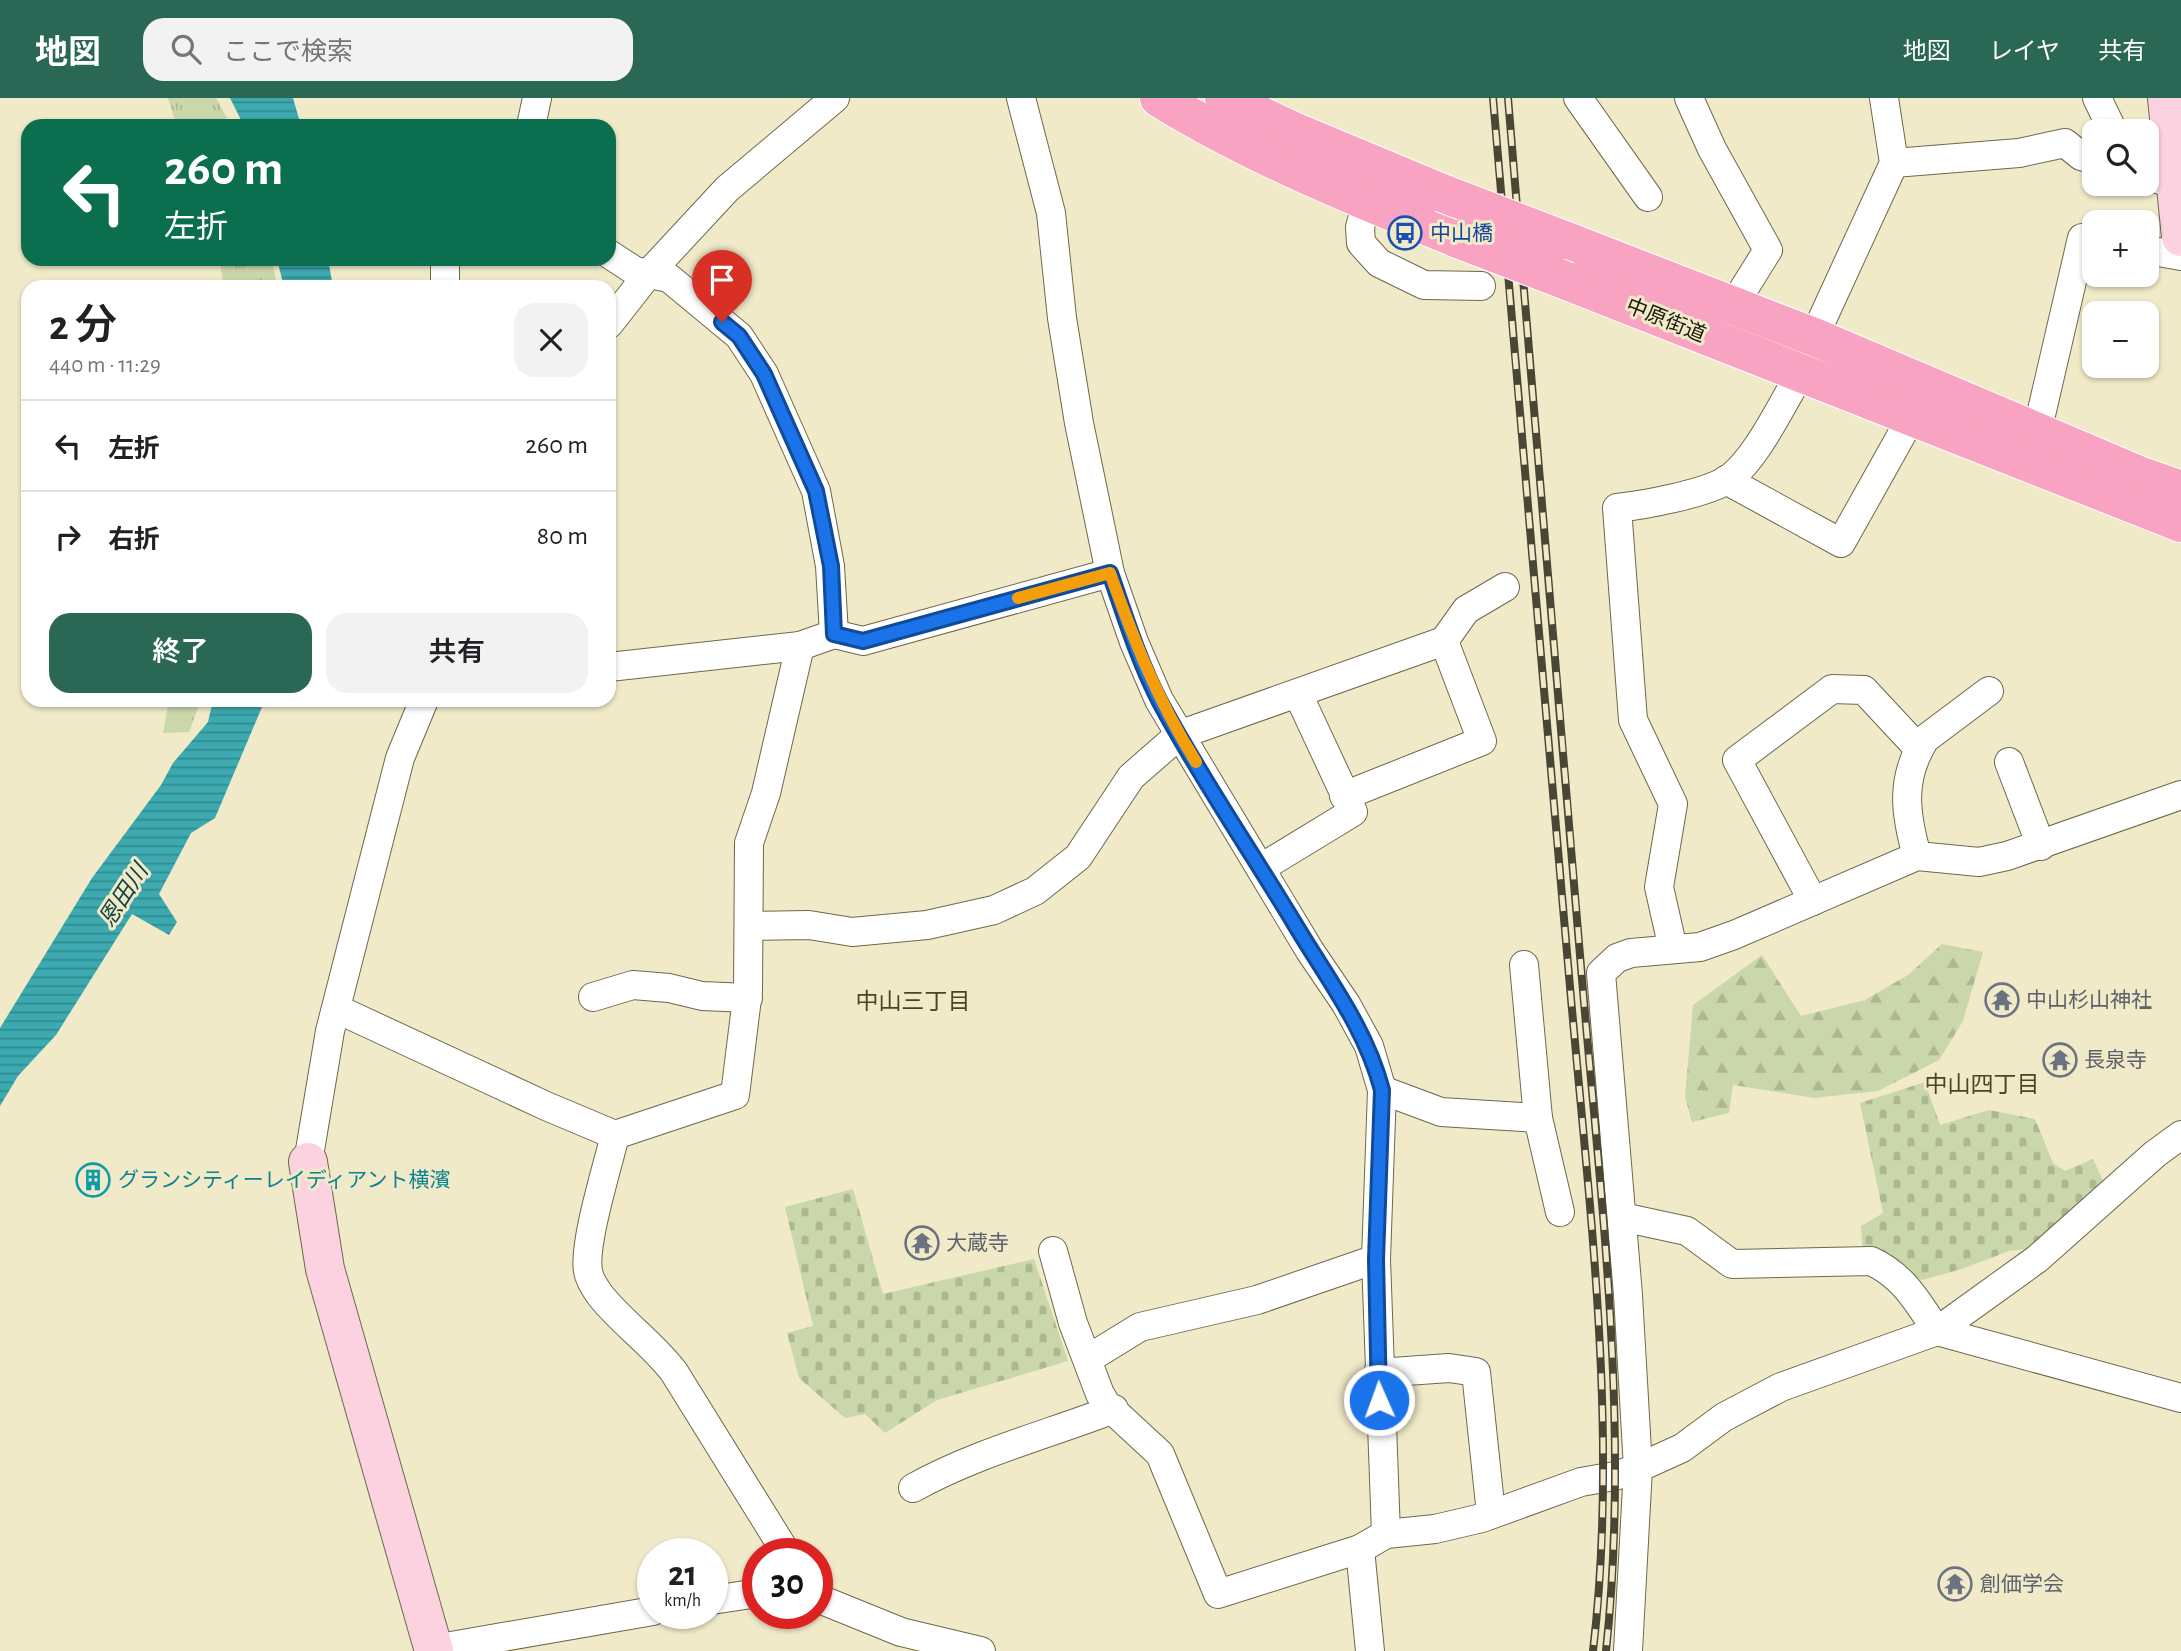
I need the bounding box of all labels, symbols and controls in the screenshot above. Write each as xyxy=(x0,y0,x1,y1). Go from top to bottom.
search box xyxy=(143,18,633,81)
icon: search xyxy=(167,30,205,68)
text: 地図 xyxy=(35,37,101,70)
text: ここで検索 xyxy=(223,39,353,65)
text: 地図 xyxy=(1903,40,1951,64)
text: レイヤ xyxy=(1989,40,2060,64)
text: 共有 xyxy=(2098,40,2146,64)
map controls xyxy=(2082,119,2159,378)
button: search xyxy=(2082,119,2159,196)
text: 260 m xyxy=(164,145,283,194)
icon: left xyxy=(49,147,140,238)
button: + xyxy=(2082,210,2159,287)
text: 左折 xyxy=(164,211,228,243)
bus stop icon: 中山橋 xyxy=(1386,214,1424,252)
place label: 中山橋 xyxy=(1430,222,1493,244)
pin xyxy=(692,250,752,322)
icon: arrive xyxy=(703,261,741,299)
street label: 中原街道 xyxy=(1623,294,1709,346)
button: − xyxy=(2082,301,2159,378)
button: close xyxy=(514,303,588,377)
text: 2 分 xyxy=(49,305,117,347)
text: 440 m · 11:29 xyxy=(49,354,161,377)
icon: left xyxy=(49,427,87,465)
text: 260 m xyxy=(525,432,588,458)
text: 左折 xyxy=(108,436,160,462)
icon: right xyxy=(49,518,87,556)
text: 80 m xyxy=(537,523,588,549)
text: 右折 xyxy=(108,527,160,553)
button: 終了 xyxy=(49,613,312,693)
button: 共有 xyxy=(326,613,588,693)
water label: 恩田川 xyxy=(95,858,154,931)
temple icon: 中山杉山神社 xyxy=(1983,981,2021,1019)
district label: 中山三丁目 xyxy=(856,989,971,1014)
place label: 中山杉山神社 xyxy=(2026,989,2152,1011)
temple icon: 長泉寺 xyxy=(2041,1041,2079,1079)
place label: 長泉寺 xyxy=(2084,1049,2147,1071)
district label: 中山四丁目 xyxy=(1925,1072,2040,1097)
building icon: グランシティーレイディアント横濱 xyxy=(74,1161,112,1199)
place label: グランシティーレイディアント横濱 xyxy=(118,1169,450,1191)
temple icon: 大蔵寺 xyxy=(903,1224,941,1262)
place label: 大蔵寺 xyxy=(946,1232,1009,1254)
position arrow xyxy=(1342,1363,1416,1437)
speed limit sign: 30 xyxy=(742,1538,833,1629)
text: 21 xyxy=(668,1557,697,1592)
temple icon: 創価学会 xyxy=(1936,1565,1974,1603)
place label: 創価学会 xyxy=(1980,1573,2064,1595)
text: km/h xyxy=(664,1592,701,1610)

